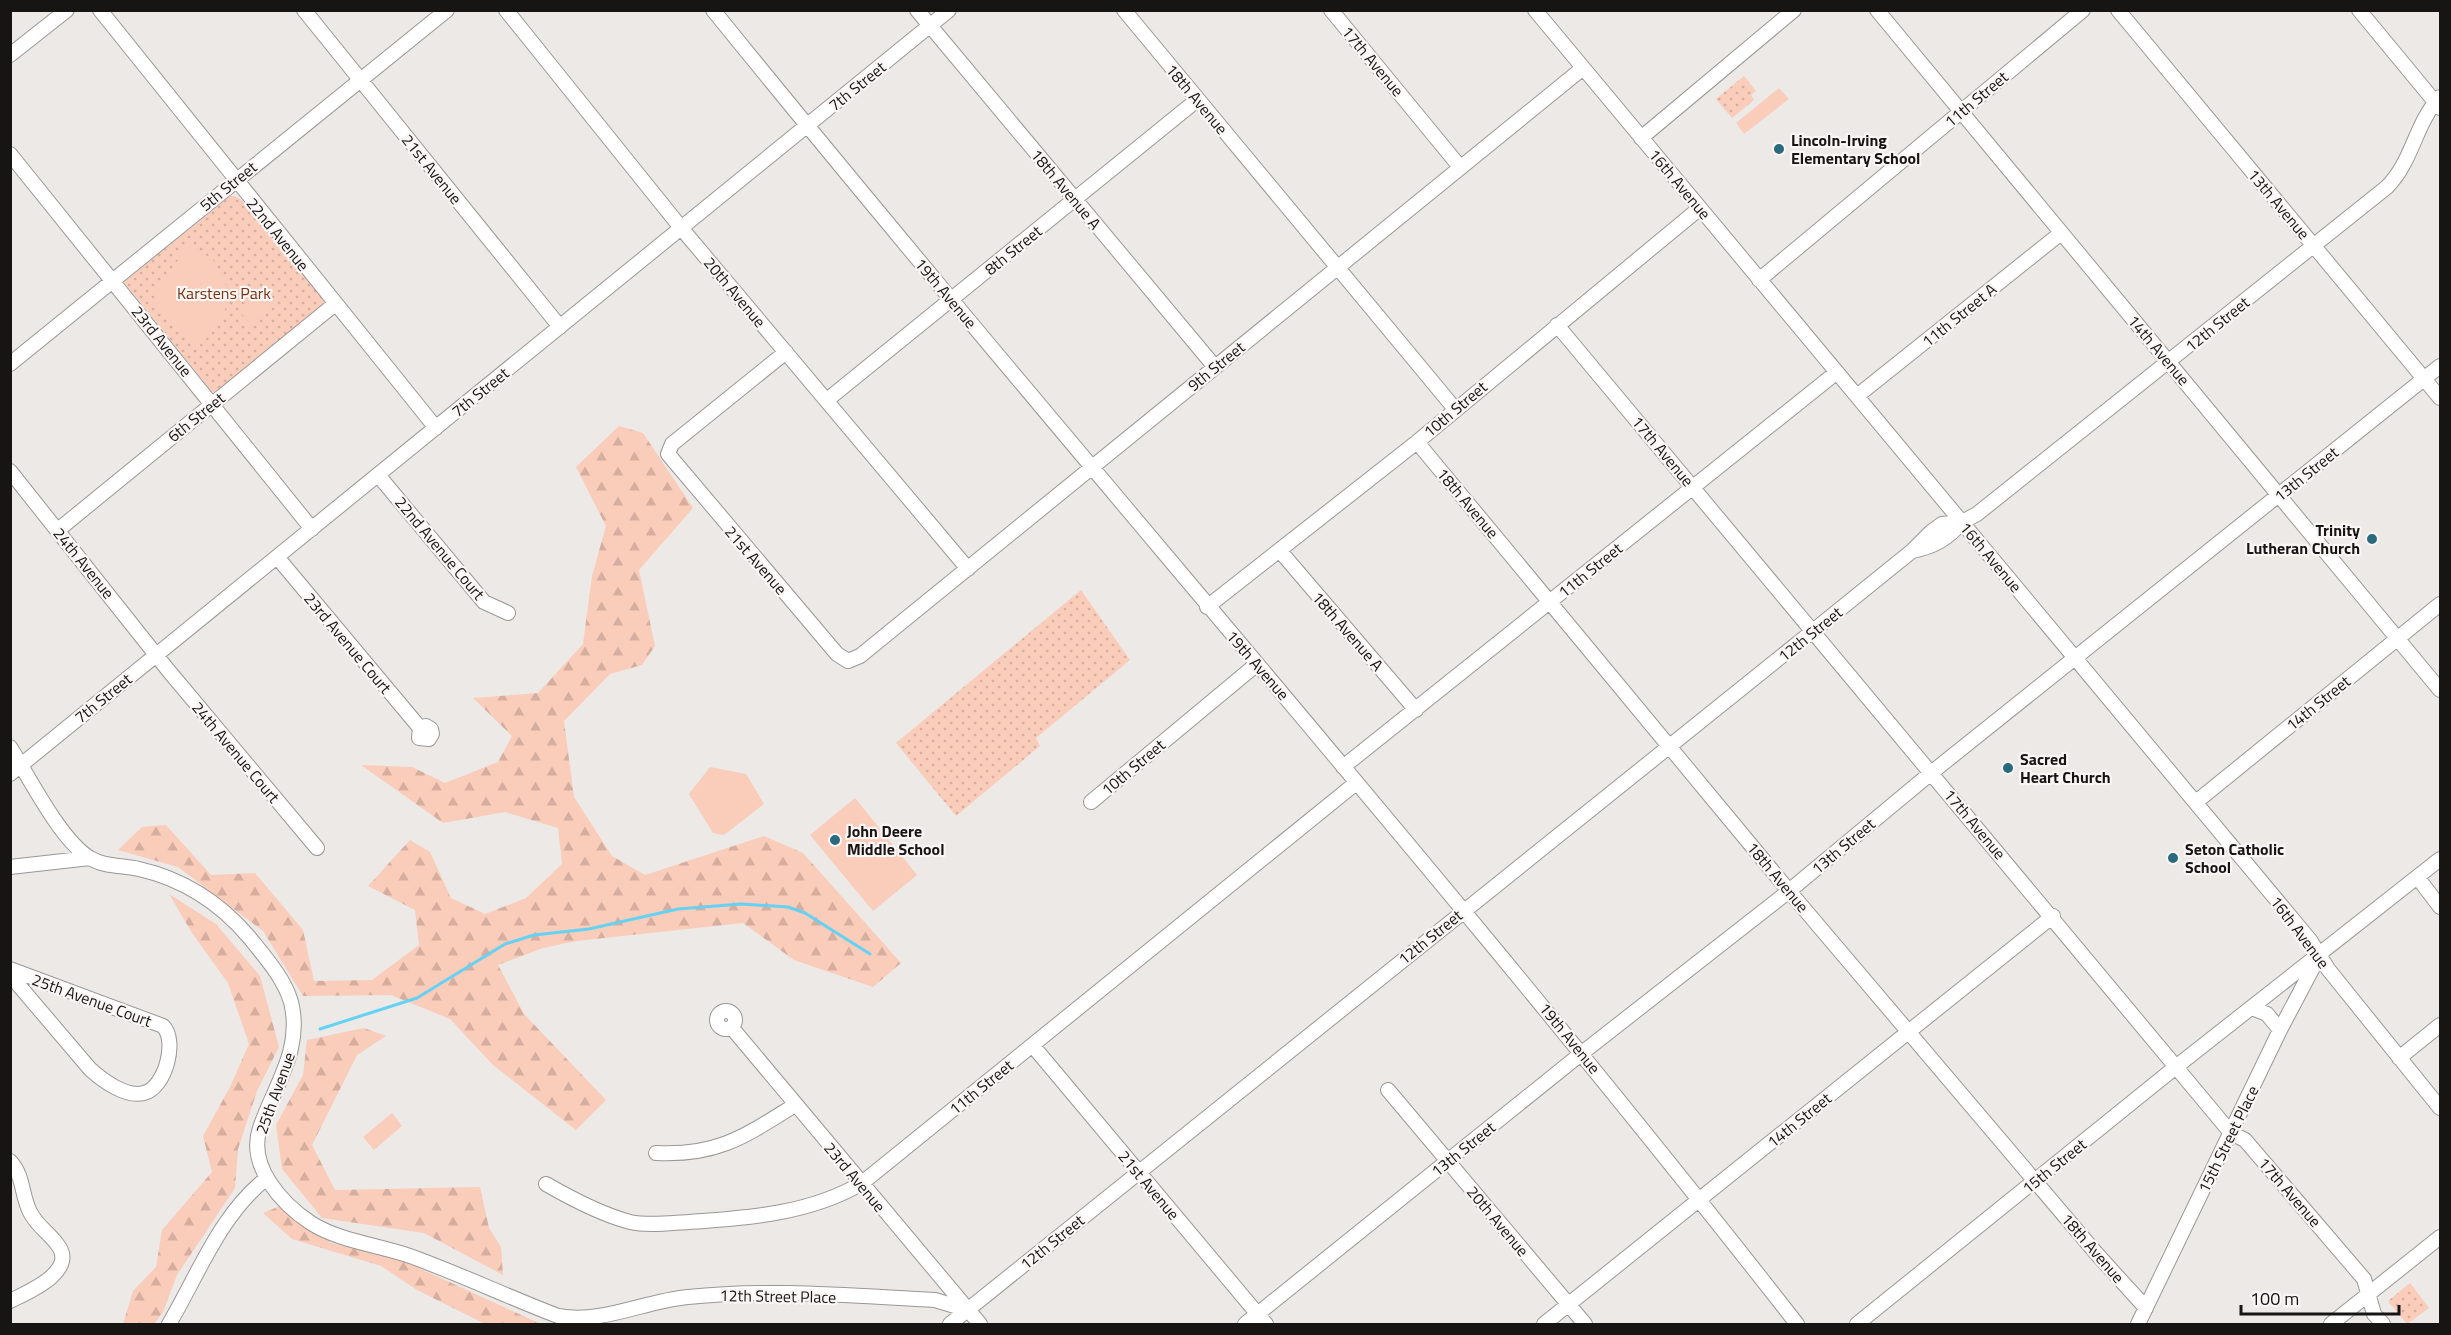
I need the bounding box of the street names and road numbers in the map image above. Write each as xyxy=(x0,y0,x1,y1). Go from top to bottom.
street label: 17th Avenue xyxy=(1336,20,1410,102)
street label: 7th Street xyxy=(823,55,891,117)
street label: 18th Avenue xyxy=(1160,58,1234,140)
street label: 11th Street xyxy=(1939,65,2013,133)
street label: 21st Avenue xyxy=(396,129,468,209)
street label: 18th Avenue A xyxy=(1025,143,1107,235)
street label: 16th Avenue xyxy=(1643,143,1717,225)
street label: 5th Street xyxy=(194,155,262,217)
street label: 13th Avenue xyxy=(2242,163,2316,245)
street label: 22nd Avenue xyxy=(241,192,315,276)
street label: 8th Street xyxy=(979,219,1047,281)
street label: 20th Avenue xyxy=(698,251,772,333)
street label: 19th Avenue xyxy=(909,252,983,334)
street label: 11th Street A xyxy=(1916,277,2002,353)
street label: 12th Street xyxy=(2180,290,2255,358)
street label: 23rd Avenue xyxy=(126,300,198,382)
street label: 14th Avenue xyxy=(2122,309,2196,391)
street label: 9th Street xyxy=(1182,335,1250,397)
street label: 7th Street xyxy=(446,361,514,423)
street label: 10th Street xyxy=(1418,375,1492,443)
street label: 6th Street xyxy=(162,386,230,448)
street label: 17th Avenue xyxy=(1626,410,1700,492)
street label: 13th Street xyxy=(2269,440,2344,508)
street label: 18th Avenue xyxy=(1431,462,1505,544)
street label: 22nd Avenue Court xyxy=(389,491,491,605)
street label: 16th Avenue xyxy=(1954,516,2028,598)
street label: 21st Avenue xyxy=(719,520,793,600)
street label: 24th Avenue xyxy=(48,522,120,604)
street label: 11th Street xyxy=(1553,536,1628,604)
street label: 18th Avenue A xyxy=(1307,586,1390,676)
street label: 23rd Avenue Court xyxy=(298,587,398,699)
street label: 12th Street xyxy=(1773,600,1848,668)
street label: 19th Avenue xyxy=(1221,625,1295,705)
street label: 7th Street xyxy=(69,667,137,729)
street label: 14th Street xyxy=(2281,669,2356,737)
street label: 24th Avenue Court xyxy=(186,696,286,808)
street label: 10th Street xyxy=(1096,733,1170,801)
street label: 17th Avenue xyxy=(1938,783,2012,865)
street label: 13th Street xyxy=(1806,812,1880,880)
street label: 18th Avenue xyxy=(1741,836,1815,918)
street label: 16th Avenue xyxy=(2265,891,2335,973)
street label: 12th Street xyxy=(1393,903,1468,971)
street label: 25th Avenue Court xyxy=(29,967,156,1033)
street label: 19th Avenue xyxy=(1534,997,1606,1079)
street label: 25th Avenue xyxy=(249,1049,301,1137)
street label: 11th Street xyxy=(944,1053,1019,1121)
street label: 15th Street Place xyxy=(2192,1081,2264,1197)
street label: 14th Street xyxy=(1762,1086,1837,1154)
street label: 13th Street xyxy=(1426,1115,1501,1183)
street label: 15th Street xyxy=(2017,1132,2092,1200)
street label: 23rd Avenue xyxy=(818,1137,892,1217)
street label: 21st Avenue xyxy=(1113,1145,1185,1225)
street label: 17th Avenue xyxy=(2253,1152,2327,1232)
street label: 20th Avenue xyxy=(1461,1180,1535,1262)
street label: 12th Street xyxy=(1015,1208,1090,1276)
street label: 18th Avenue xyxy=(2056,1208,2130,1288)
street label: 12th Street Place xyxy=(720,1283,836,1309)

